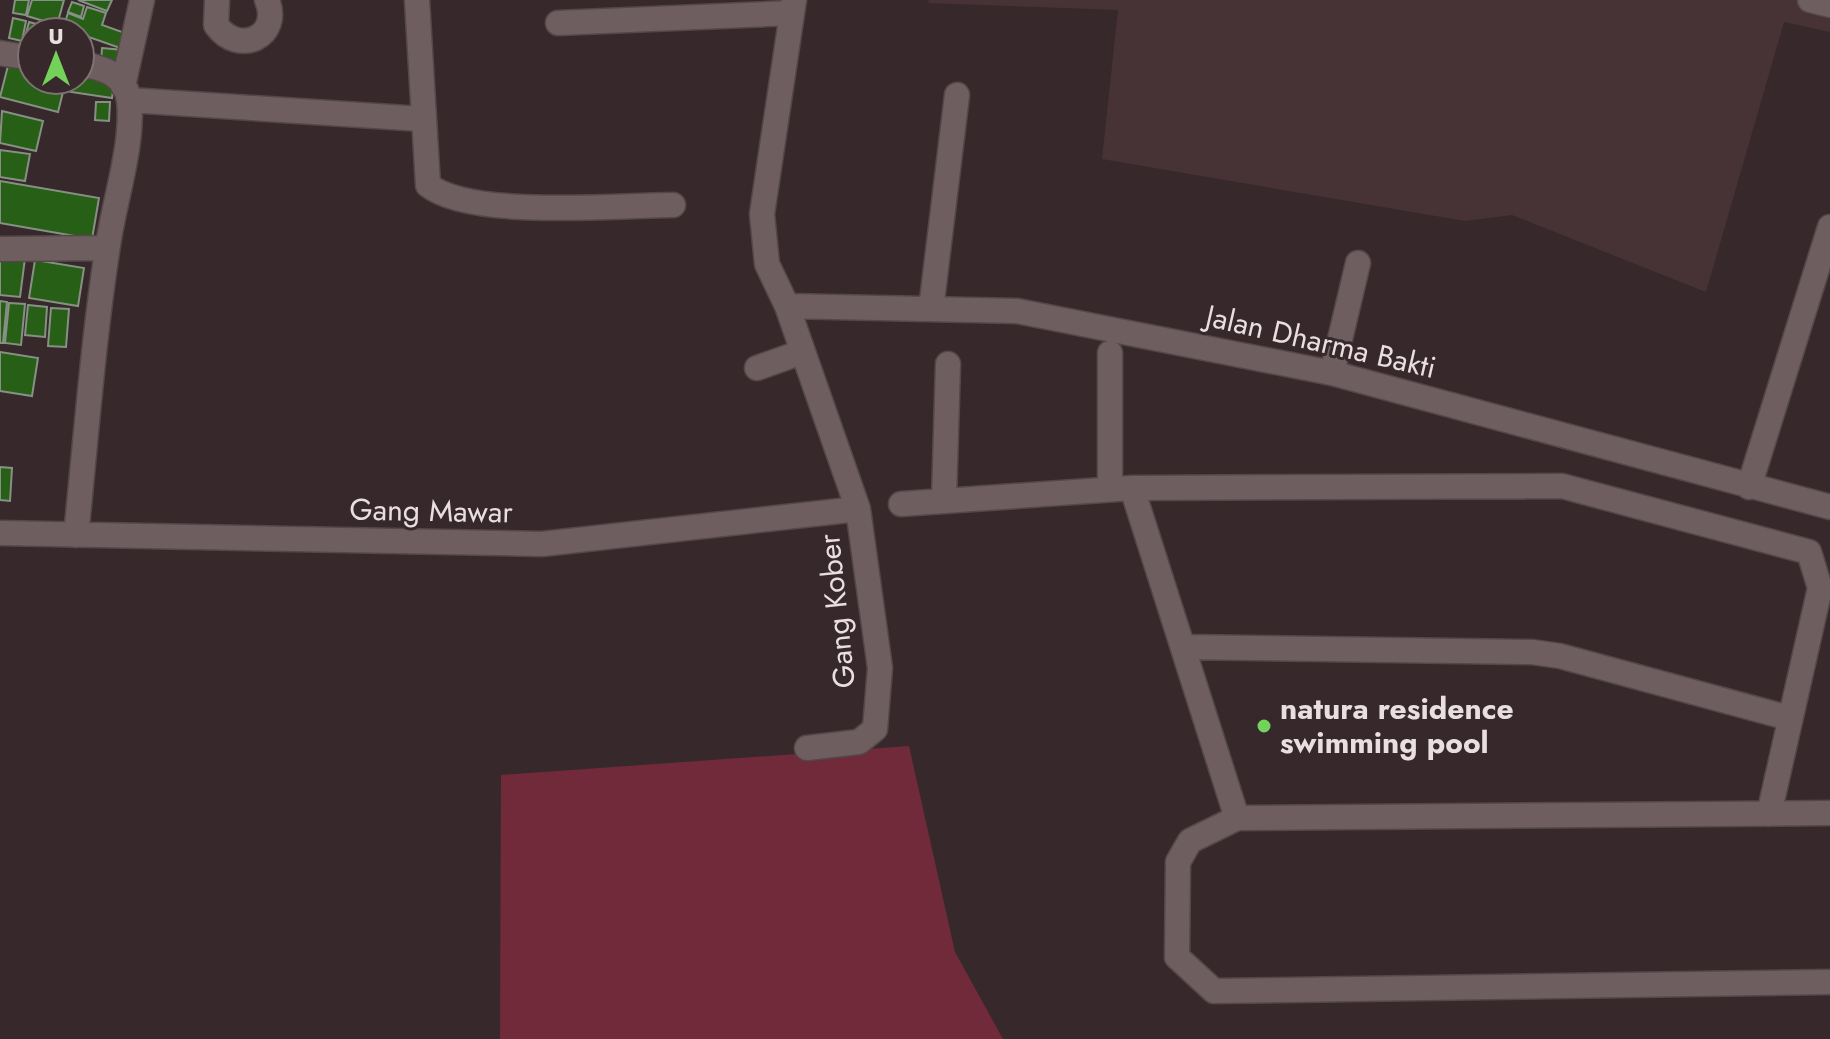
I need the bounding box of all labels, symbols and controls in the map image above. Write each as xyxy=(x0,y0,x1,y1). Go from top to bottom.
north arrow xyxy=(16,16,96,96)
text: U xyxy=(48,20,64,52)
street label: Jalan Dharma Bakti xyxy=(1198,293,1440,389)
street label: Gang Mawar xyxy=(349,488,514,533)
street label: Gang Kober xyxy=(807,531,866,690)
place label: natura residence swimming pool xyxy=(1280,687,1514,764)
marker: natura residence swimming pool xyxy=(1255,717,1273,735)

